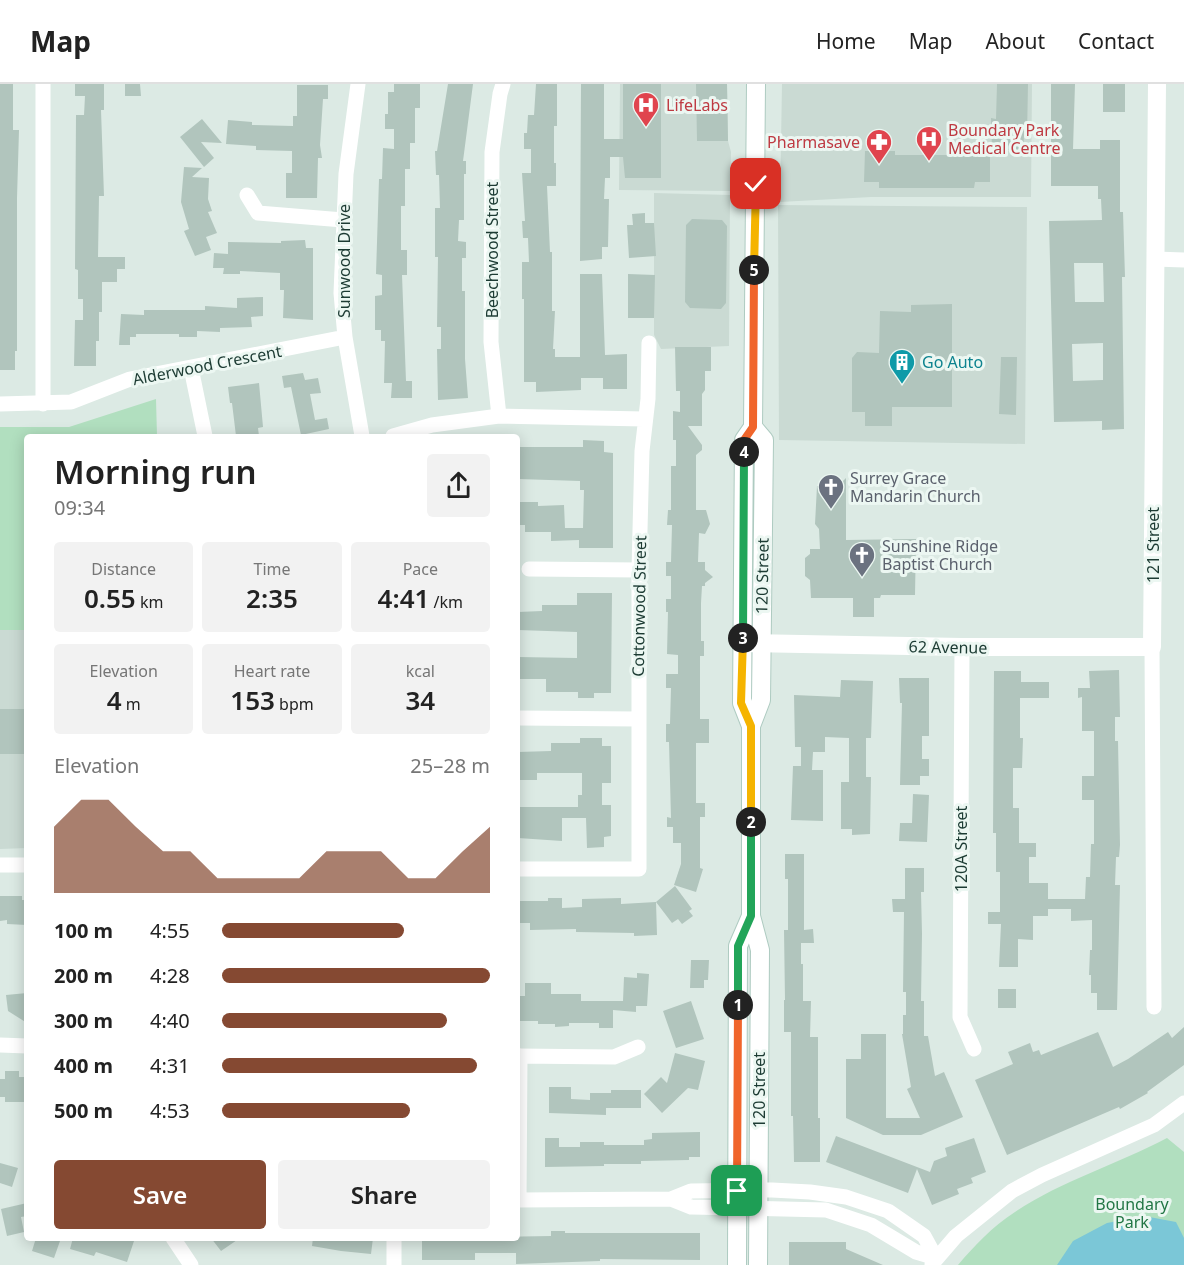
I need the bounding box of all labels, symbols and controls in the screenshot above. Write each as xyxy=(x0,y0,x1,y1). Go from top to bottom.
text: Map xyxy=(30,22,91,60)
text: Home xyxy=(816,27,876,55)
text: Map xyxy=(909,27,952,55)
text: About xyxy=(985,27,1045,55)
text: Contact xyxy=(1078,27,1154,55)
hospital icon: LifeLabs xyxy=(631,90,661,128)
place label: LifeLabs xyxy=(666,94,728,116)
place label: Boundary Park Medical Centre xyxy=(948,119,1061,159)
hospital icon: Boundary Park Medical Centre xyxy=(914,124,944,162)
pharmacy icon: Pharmasave xyxy=(864,127,894,165)
place label: Pharmasave xyxy=(767,131,860,153)
pin xyxy=(730,158,781,209)
icon: check xyxy=(739,167,772,200)
street label: Beechwood Street xyxy=(481,181,503,318)
street label: Sunwood Drive xyxy=(333,204,355,318)
pin: 5 xyxy=(739,255,769,285)
text: 5 xyxy=(749,259,759,281)
street label: Alderwood Crescent xyxy=(131,340,284,390)
building icon: Go Auto xyxy=(887,347,917,385)
place label: Go Auto xyxy=(922,351,983,373)
pin: 4 xyxy=(729,437,759,467)
text: 4 xyxy=(739,441,749,463)
text: Morning run xyxy=(54,449,256,494)
button: share xyxy=(427,454,490,517)
place label: Surrey Grace Mandarin Church xyxy=(850,467,981,507)
church icon: Surrey Grace Mandarin Church xyxy=(816,472,846,510)
text: 09:34 xyxy=(54,494,105,521)
street label: 121 Street xyxy=(1142,507,1164,583)
street label: Cottonwood Street xyxy=(627,535,651,677)
place label: Sunshine Ridge Baptist Church xyxy=(882,535,998,575)
street label: 120 Street xyxy=(750,537,774,614)
church icon: Sunshine Ridge Baptist Church xyxy=(847,540,877,578)
text: Distance xyxy=(91,558,156,580)
text: Time xyxy=(253,558,291,580)
text: Pace xyxy=(403,558,438,580)
text: 0.55 xyxy=(84,580,136,616)
text: 2:35 xyxy=(246,580,298,616)
text: 4:41 xyxy=(378,580,429,616)
text: km xyxy=(136,591,163,613)
text: /km xyxy=(429,591,463,613)
pin: 3 xyxy=(728,623,758,653)
text: 3 xyxy=(738,627,748,649)
street label: 62 Avenue xyxy=(908,635,988,659)
text: Elevation xyxy=(90,660,158,682)
text: Heart rate xyxy=(234,660,310,682)
text: kcal xyxy=(406,660,435,682)
text: 4 xyxy=(107,682,122,718)
text: 153 xyxy=(230,682,275,718)
text: 34 xyxy=(405,682,435,718)
text: m xyxy=(122,693,141,715)
text: bpm xyxy=(275,693,314,715)
text: Elevation xyxy=(54,752,139,779)
text: 25–28 m xyxy=(410,752,490,779)
street label: 120A Street xyxy=(950,806,972,892)
pin: 2 xyxy=(736,807,766,837)
text: 2 xyxy=(746,811,756,833)
text: 100 m xyxy=(54,917,113,944)
text: 4:55 xyxy=(150,917,190,944)
text: 200 m xyxy=(54,962,113,989)
text: 4:28 xyxy=(150,962,190,989)
pin: 1 xyxy=(723,990,753,1020)
text: 1 xyxy=(733,994,743,1016)
text: 300 m xyxy=(54,1007,113,1034)
text: 4:40 xyxy=(150,1007,190,1034)
text: 400 m xyxy=(54,1052,113,1079)
text: 4:31 xyxy=(150,1052,190,1079)
street label: 120 Street xyxy=(748,1052,770,1128)
text: 500 m xyxy=(54,1097,113,1124)
text: 4:53 xyxy=(150,1097,190,1124)
button: Save xyxy=(54,1160,266,1229)
button: Share xyxy=(278,1160,490,1229)
pin xyxy=(711,1165,762,1216)
icon: arrive xyxy=(720,1174,753,1207)
park label: Boundary Park xyxy=(1095,1193,1170,1233)

